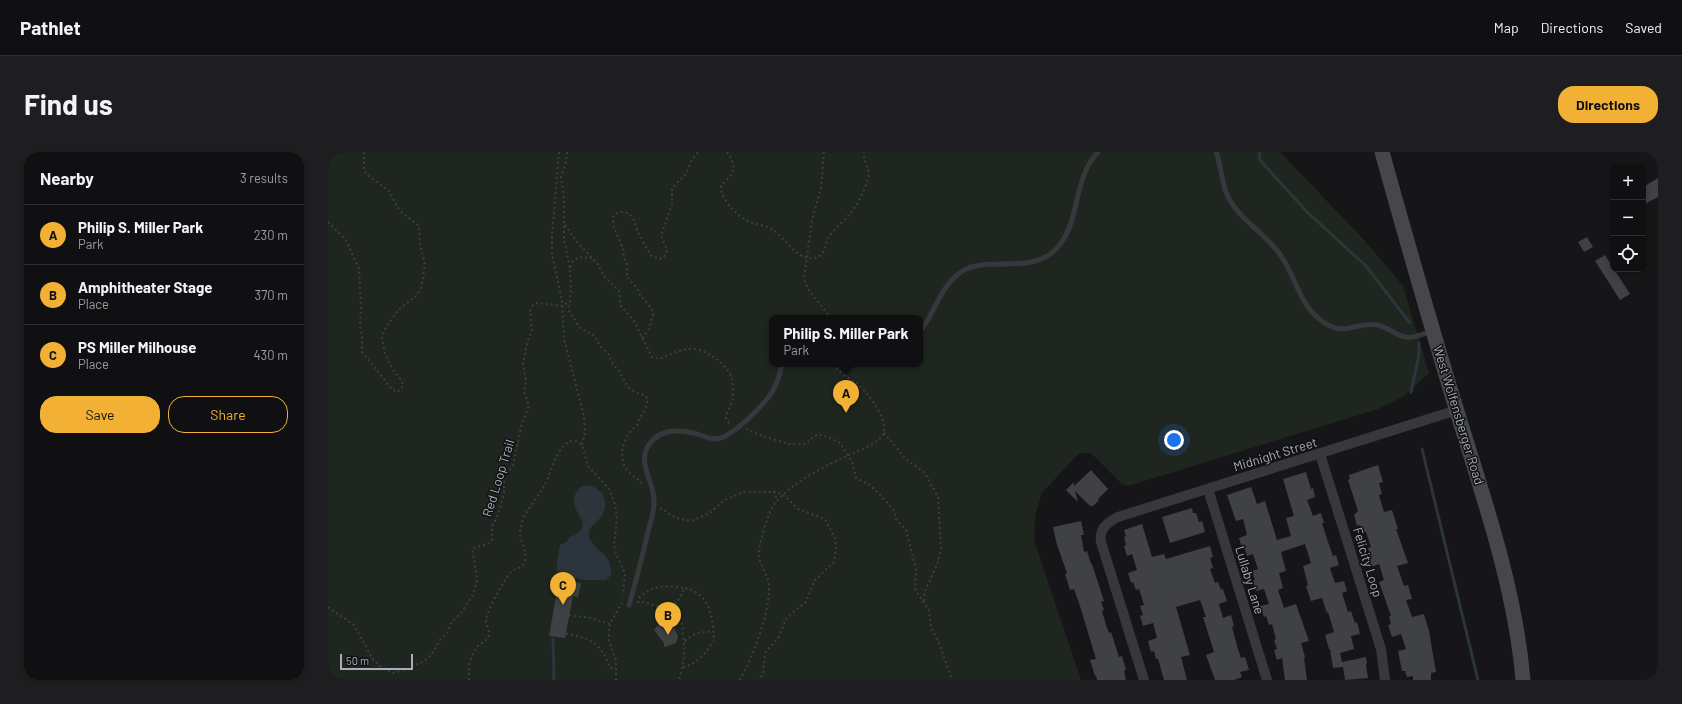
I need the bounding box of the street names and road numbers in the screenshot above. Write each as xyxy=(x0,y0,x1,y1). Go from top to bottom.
street label: West Wolfensberger Road xyxy=(1430,343,1488,487)
street label: Midnight Street xyxy=(1231,434,1319,474)
street label: Red Loop Trail xyxy=(479,437,517,519)
street label: Felicity Loop xyxy=(1350,525,1386,599)
street label: Lullaby Lane xyxy=(1232,544,1268,616)

